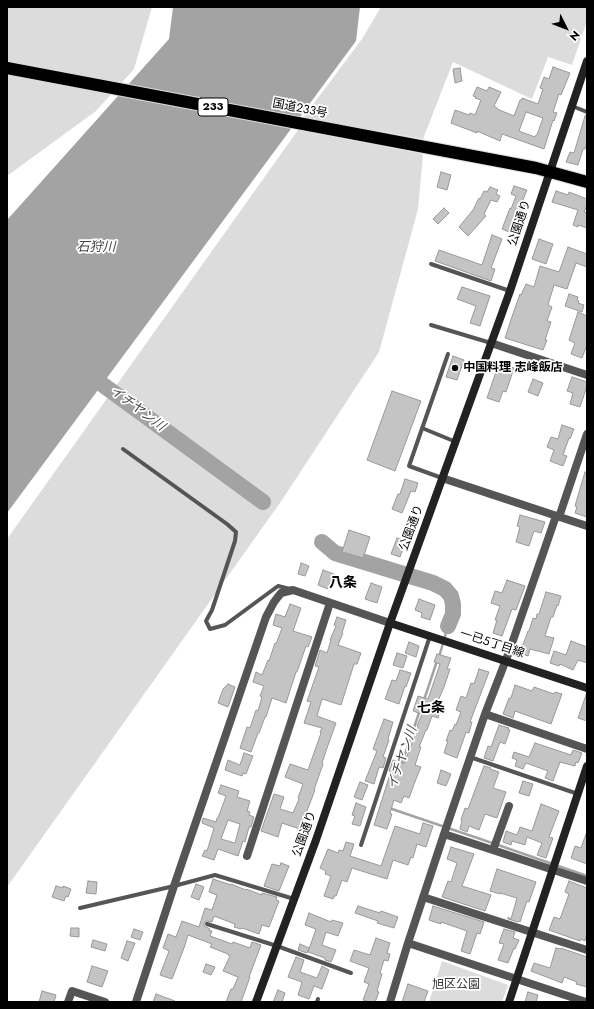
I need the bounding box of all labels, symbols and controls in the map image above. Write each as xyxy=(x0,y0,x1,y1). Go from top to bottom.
north arrow xyxy=(546,8,586,48)
text: N xyxy=(566,27,584,45)
street label: 国道233号 xyxy=(271,97,329,121)
road number: 233 xyxy=(198,98,228,116)
street label: 公園通り xyxy=(506,198,534,248)
water label: 石狩川 xyxy=(77,240,115,256)
place label: 中国料理 志峰飯店 xyxy=(463,361,563,375)
marker: 中国料理 志峰飯店 xyxy=(450,363,460,373)
water label: イチヤン川 xyxy=(106,383,168,435)
street label: 公園通り xyxy=(397,503,427,553)
district label: 八条 xyxy=(329,576,357,592)
street label: 一已５丁目線 xyxy=(458,627,526,661)
district label: 七条 xyxy=(417,701,445,717)
water label: イチヤン川 xyxy=(385,725,421,791)
street label: 公園通り xyxy=(290,809,320,859)
park label: 旭区公園 xyxy=(432,978,480,992)

